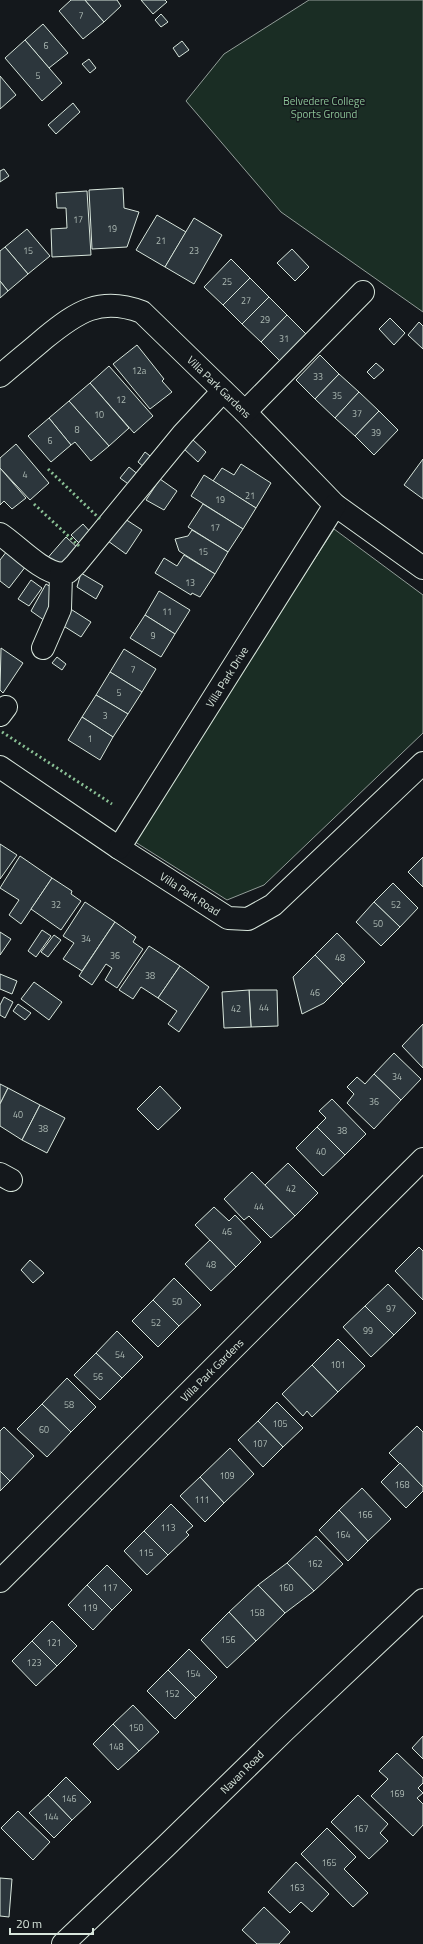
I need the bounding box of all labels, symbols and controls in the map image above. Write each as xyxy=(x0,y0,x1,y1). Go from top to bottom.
house number: 7 xyxy=(78,9,84,22)
house number: 6 xyxy=(43,39,49,52)
house number: 5 xyxy=(35,69,41,82)
park label: Belvedere College Sports Ground xyxy=(283,93,366,122)
house number: 17 xyxy=(73,213,83,226)
house number: 19 xyxy=(107,222,117,235)
house number: 21 xyxy=(156,234,166,247)
house number: 15 xyxy=(23,244,33,257)
house number: 23 xyxy=(189,244,199,257)
house number: 25 xyxy=(222,275,232,288)
house number: 27 xyxy=(241,294,251,307)
house number: 29 xyxy=(260,313,270,326)
house number: 31 xyxy=(279,332,289,345)
street label: Villa Park Gardens xyxy=(183,352,255,422)
house number: 12a xyxy=(132,364,147,377)
house number: 33 xyxy=(313,370,323,383)
house number: 35 xyxy=(332,389,342,402)
house number: 12 xyxy=(116,393,126,406)
house number: 37 xyxy=(352,407,362,420)
house number: 10 xyxy=(94,408,104,421)
house number: 8 xyxy=(74,423,80,436)
house number: 39 xyxy=(371,426,381,439)
house number: 6 xyxy=(47,434,53,447)
house number: 4 xyxy=(22,468,28,481)
house number: 21 xyxy=(245,489,255,502)
house number: 19 xyxy=(215,493,225,506)
house number: 17 xyxy=(210,521,220,534)
house number: 15 xyxy=(198,545,208,558)
house number: 13 xyxy=(185,576,195,589)
house number: 11 xyxy=(162,605,172,618)
house number: 9 xyxy=(150,629,156,642)
street label: Villa Park Drive xyxy=(202,643,252,711)
house number: 7 xyxy=(130,663,136,676)
house number: 5 xyxy=(116,686,122,699)
house number: 3 xyxy=(102,709,108,722)
house number: 1 xyxy=(87,732,93,745)
street label: Villa Park Road xyxy=(157,868,223,920)
house number: 32 xyxy=(51,898,61,911)
house number: 52 xyxy=(391,898,401,911)
house number: 50 xyxy=(373,917,383,930)
house number: 34 xyxy=(81,932,91,945)
house number: 36 xyxy=(110,949,120,962)
house number: 48 xyxy=(335,951,345,964)
house number: 38 xyxy=(145,969,155,982)
house number: 46 xyxy=(310,986,320,999)
house number: 44 xyxy=(259,1001,269,1014)
house number: 42 xyxy=(231,1002,241,1015)
house number: 34 xyxy=(392,1070,402,1083)
house number: 36 xyxy=(369,1095,379,1108)
house number: 40 xyxy=(13,1108,23,1121)
house number: 38 xyxy=(38,1122,48,1135)
house number: 38 xyxy=(337,1124,347,1137)
house number: 40 xyxy=(316,1145,326,1158)
house number: 42 xyxy=(286,1182,296,1195)
house number: 44 xyxy=(254,1200,264,1213)
house number: 46 xyxy=(222,1225,232,1238)
house number: 48 xyxy=(206,1258,216,1271)
house number: 50 xyxy=(172,1295,182,1308)
house number: 97 xyxy=(386,1302,396,1315)
house number: 52 xyxy=(151,1316,161,1329)
house number: 99 xyxy=(363,1324,373,1337)
street label: Villa Park Gardens xyxy=(177,1335,247,1405)
house number: 54 xyxy=(115,1348,125,1361)
house number: 101 xyxy=(330,1358,346,1371)
house number: 56 xyxy=(93,1370,103,1383)
house number: 58 xyxy=(64,1398,74,1411)
house number: 105 xyxy=(272,1417,288,1430)
house number: 60 xyxy=(39,1423,49,1436)
house number: 107 xyxy=(252,1437,268,1450)
house number: 109 xyxy=(219,1469,235,1482)
house number: 168 xyxy=(394,1478,410,1491)
house number: 111 xyxy=(194,1493,210,1506)
house number: 166 xyxy=(357,1508,373,1521)
house number: 113 xyxy=(160,1521,176,1534)
house number: 164 xyxy=(335,1528,351,1541)
house number: 115 xyxy=(138,1546,154,1559)
house number: 162 xyxy=(307,1557,323,1570)
house number: 117 xyxy=(102,1581,118,1594)
house number: 160 xyxy=(278,1581,294,1594)
house number: 119 xyxy=(82,1601,98,1614)
house number: 158 xyxy=(249,1606,265,1619)
house number: 156 xyxy=(220,1633,236,1646)
house number: 121 xyxy=(46,1636,62,1649)
house number: 123 xyxy=(26,1656,42,1669)
house number: 154 xyxy=(185,1667,201,1680)
house number: 152 xyxy=(164,1687,180,1700)
house number: 150 xyxy=(128,1721,144,1734)
house number: 148 xyxy=(108,1740,124,1753)
street label: Navan Road xyxy=(217,1747,267,1797)
house number: 169 xyxy=(389,1787,405,1800)
house number: 146 xyxy=(61,1792,77,1805)
house number: 144 xyxy=(43,1810,59,1823)
house number: 167 xyxy=(353,1822,369,1835)
house number: 165 xyxy=(321,1856,337,1869)
house number: 163 xyxy=(289,1881,305,1894)
scale bar xyxy=(10,1910,93,1936)
text: 20 m xyxy=(16,1914,42,1933)

